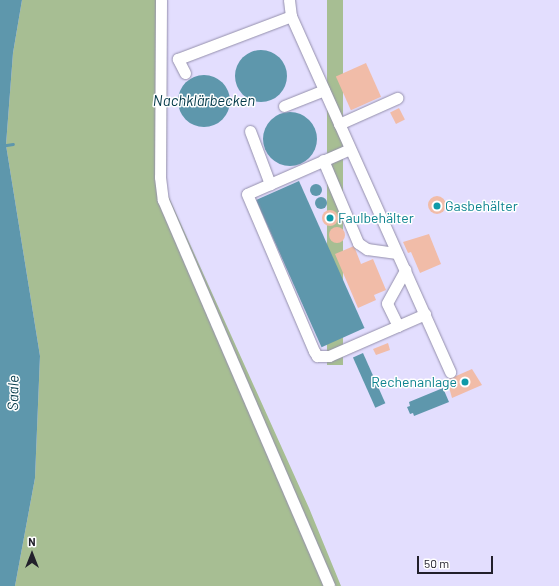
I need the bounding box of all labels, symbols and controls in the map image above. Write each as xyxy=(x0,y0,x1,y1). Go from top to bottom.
water label: Nachklärbecken xyxy=(153,92,255,110)
place label: Gasbehälter xyxy=(445,198,518,214)
marker: Gasbehälter xyxy=(432,201,442,211)
place label: Faulbehälter xyxy=(338,210,414,226)
marker: Faulbehälter xyxy=(325,213,335,223)
place label: Rechenanlage xyxy=(371,374,457,390)
water label: Saale xyxy=(4,375,22,411)
marker: Rechenanlage xyxy=(460,377,470,387)
north arrow xyxy=(12,534,52,574)
text: N xyxy=(28,535,36,548)
scale bar xyxy=(419,548,495,574)
text: 50 m xyxy=(424,556,449,570)

